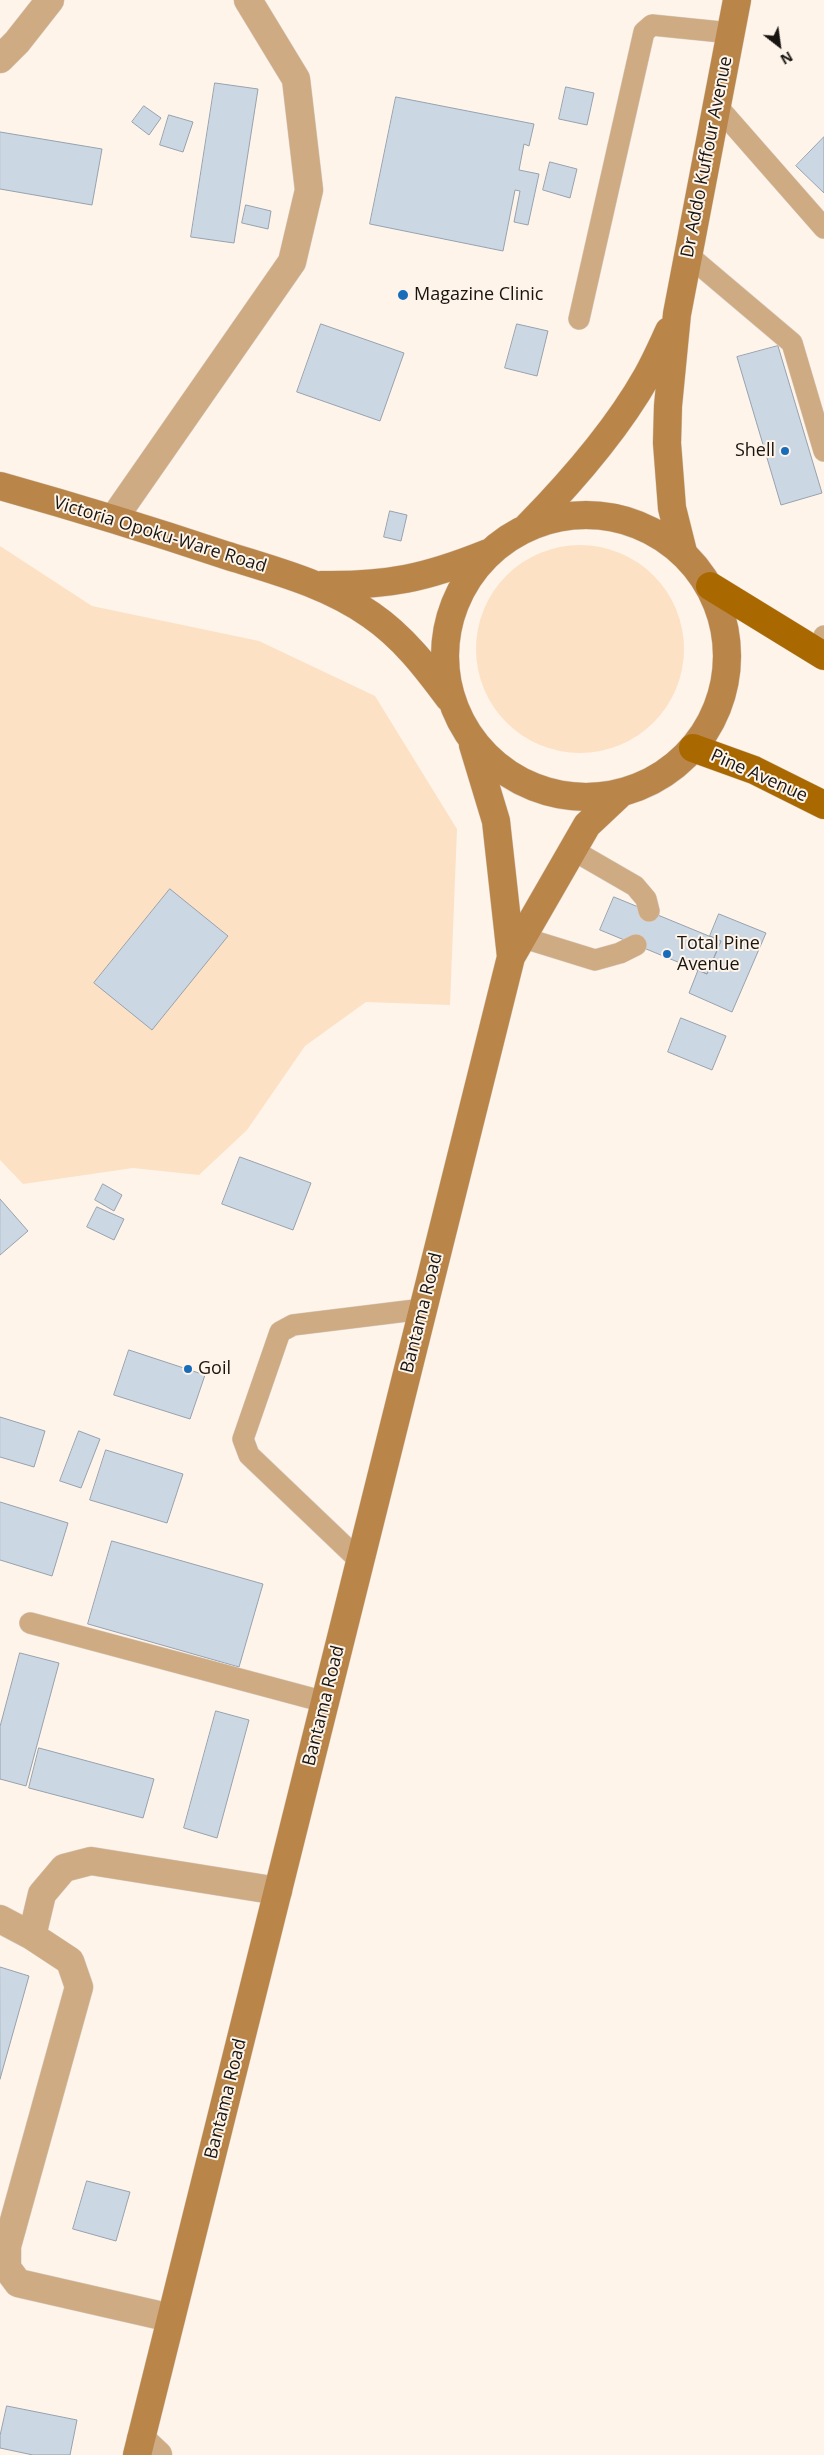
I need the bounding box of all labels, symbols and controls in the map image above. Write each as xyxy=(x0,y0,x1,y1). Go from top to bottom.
north arrow xyxy=(754,20,804,70)
text: N xyxy=(777,47,796,69)
street label: Dr Addo Kuffour Avenue xyxy=(677,54,737,260)
place label: Magazine Clinic xyxy=(414,284,543,306)
marker: Magazine Clinic xyxy=(396,288,410,302)
place label: Shell xyxy=(735,440,775,462)
marker: Shell xyxy=(779,445,791,457)
street label: Victoria Opoku-Ware Road xyxy=(51,492,269,578)
street label: Pine Avenue xyxy=(707,745,811,807)
place label: Total Pine Avenue xyxy=(677,933,760,976)
marker: Total Pine Avenue xyxy=(661,948,673,960)
street label: Bantama Road xyxy=(397,1251,447,1375)
place label: Goil xyxy=(198,1358,231,1380)
marker: Goil xyxy=(182,1363,194,1375)
street label: Bantama Road xyxy=(299,1644,349,1768)
street label: Bantama Road xyxy=(201,2037,251,2161)

